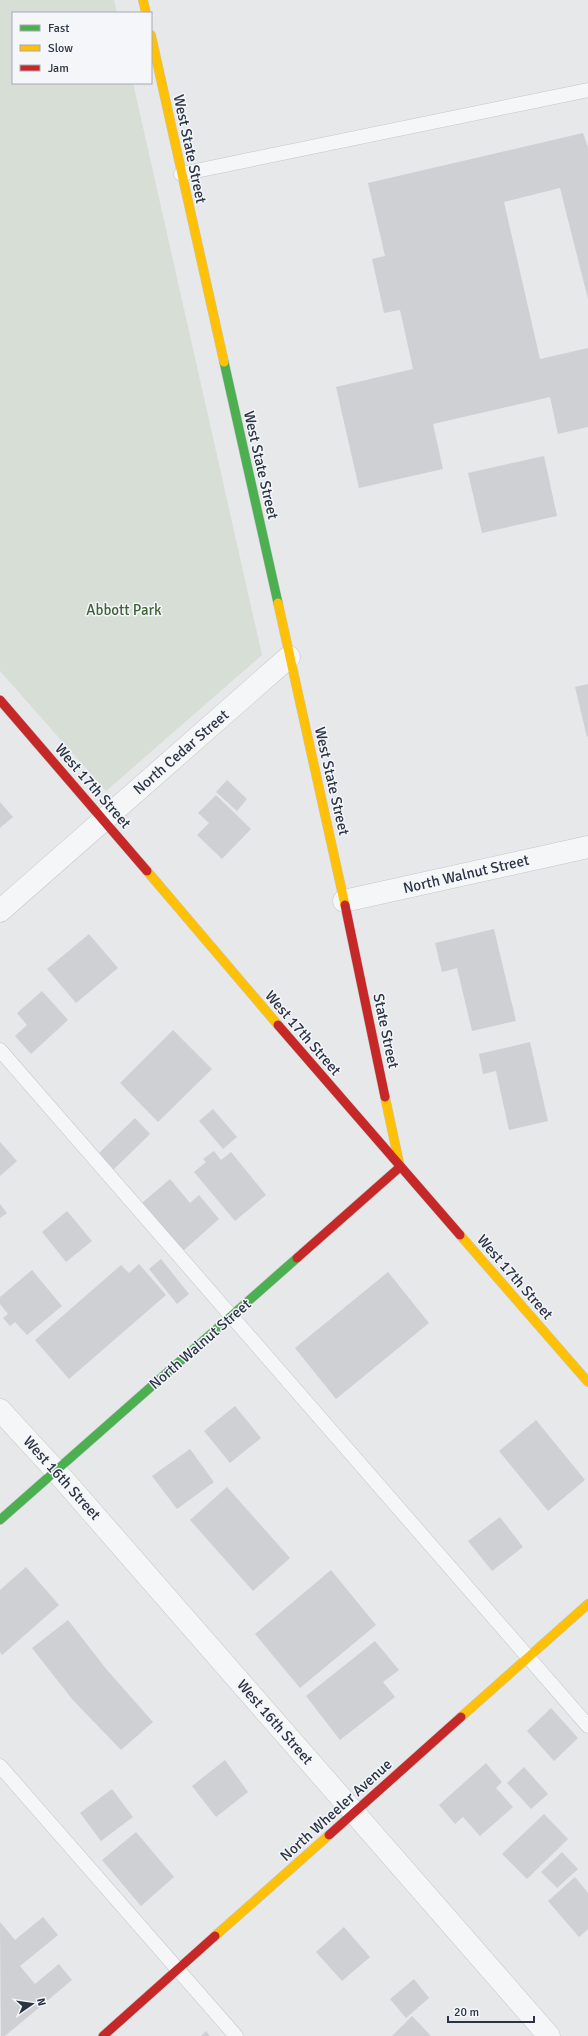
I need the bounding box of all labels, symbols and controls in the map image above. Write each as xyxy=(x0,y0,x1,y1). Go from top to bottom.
legend xyxy=(12,12,152,84)
text: Fast xyxy=(48,21,69,36)
text: Slow xyxy=(48,41,73,56)
text: Jam xyxy=(48,61,69,76)
street label: West State Street xyxy=(170,93,210,205)
street label: West State Street xyxy=(240,409,282,521)
park label: Abbott Park xyxy=(86,601,162,619)
street label: North Cedar Street xyxy=(130,706,232,798)
street label: West State Street xyxy=(311,725,353,837)
street label: West 17th Street xyxy=(51,740,135,832)
street label: North Walnut Street xyxy=(401,851,531,897)
street label: West 17th Street xyxy=(261,987,345,1079)
street label: State Street xyxy=(369,992,403,1070)
street label: West 17th Street xyxy=(473,1231,557,1323)
street label: North Walnut Street xyxy=(145,1295,255,1393)
street label: West 16th Street xyxy=(20,1432,104,1524)
street label: West 16th Street xyxy=(233,1676,317,1768)
street label: North Wheeler Avenue xyxy=(276,1755,396,1865)
north arrow xyxy=(12,1984,52,2024)
text: N xyxy=(34,1997,48,2007)
scale bar xyxy=(448,1998,534,2024)
text: 20 m xyxy=(454,2005,479,2020)

